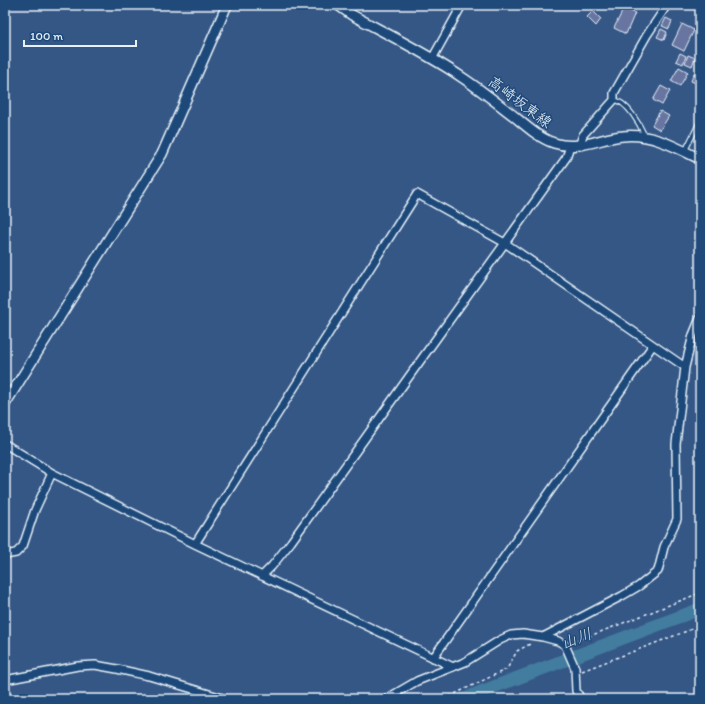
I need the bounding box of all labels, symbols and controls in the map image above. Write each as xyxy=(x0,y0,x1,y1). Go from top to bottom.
scale bar xyxy=(24,22,136,48)
text: 100 m xyxy=(30,29,63,43)
street label: 高崎坂東線 xyxy=(485,72,555,132)
water label: 山川 xyxy=(558,624,595,653)

